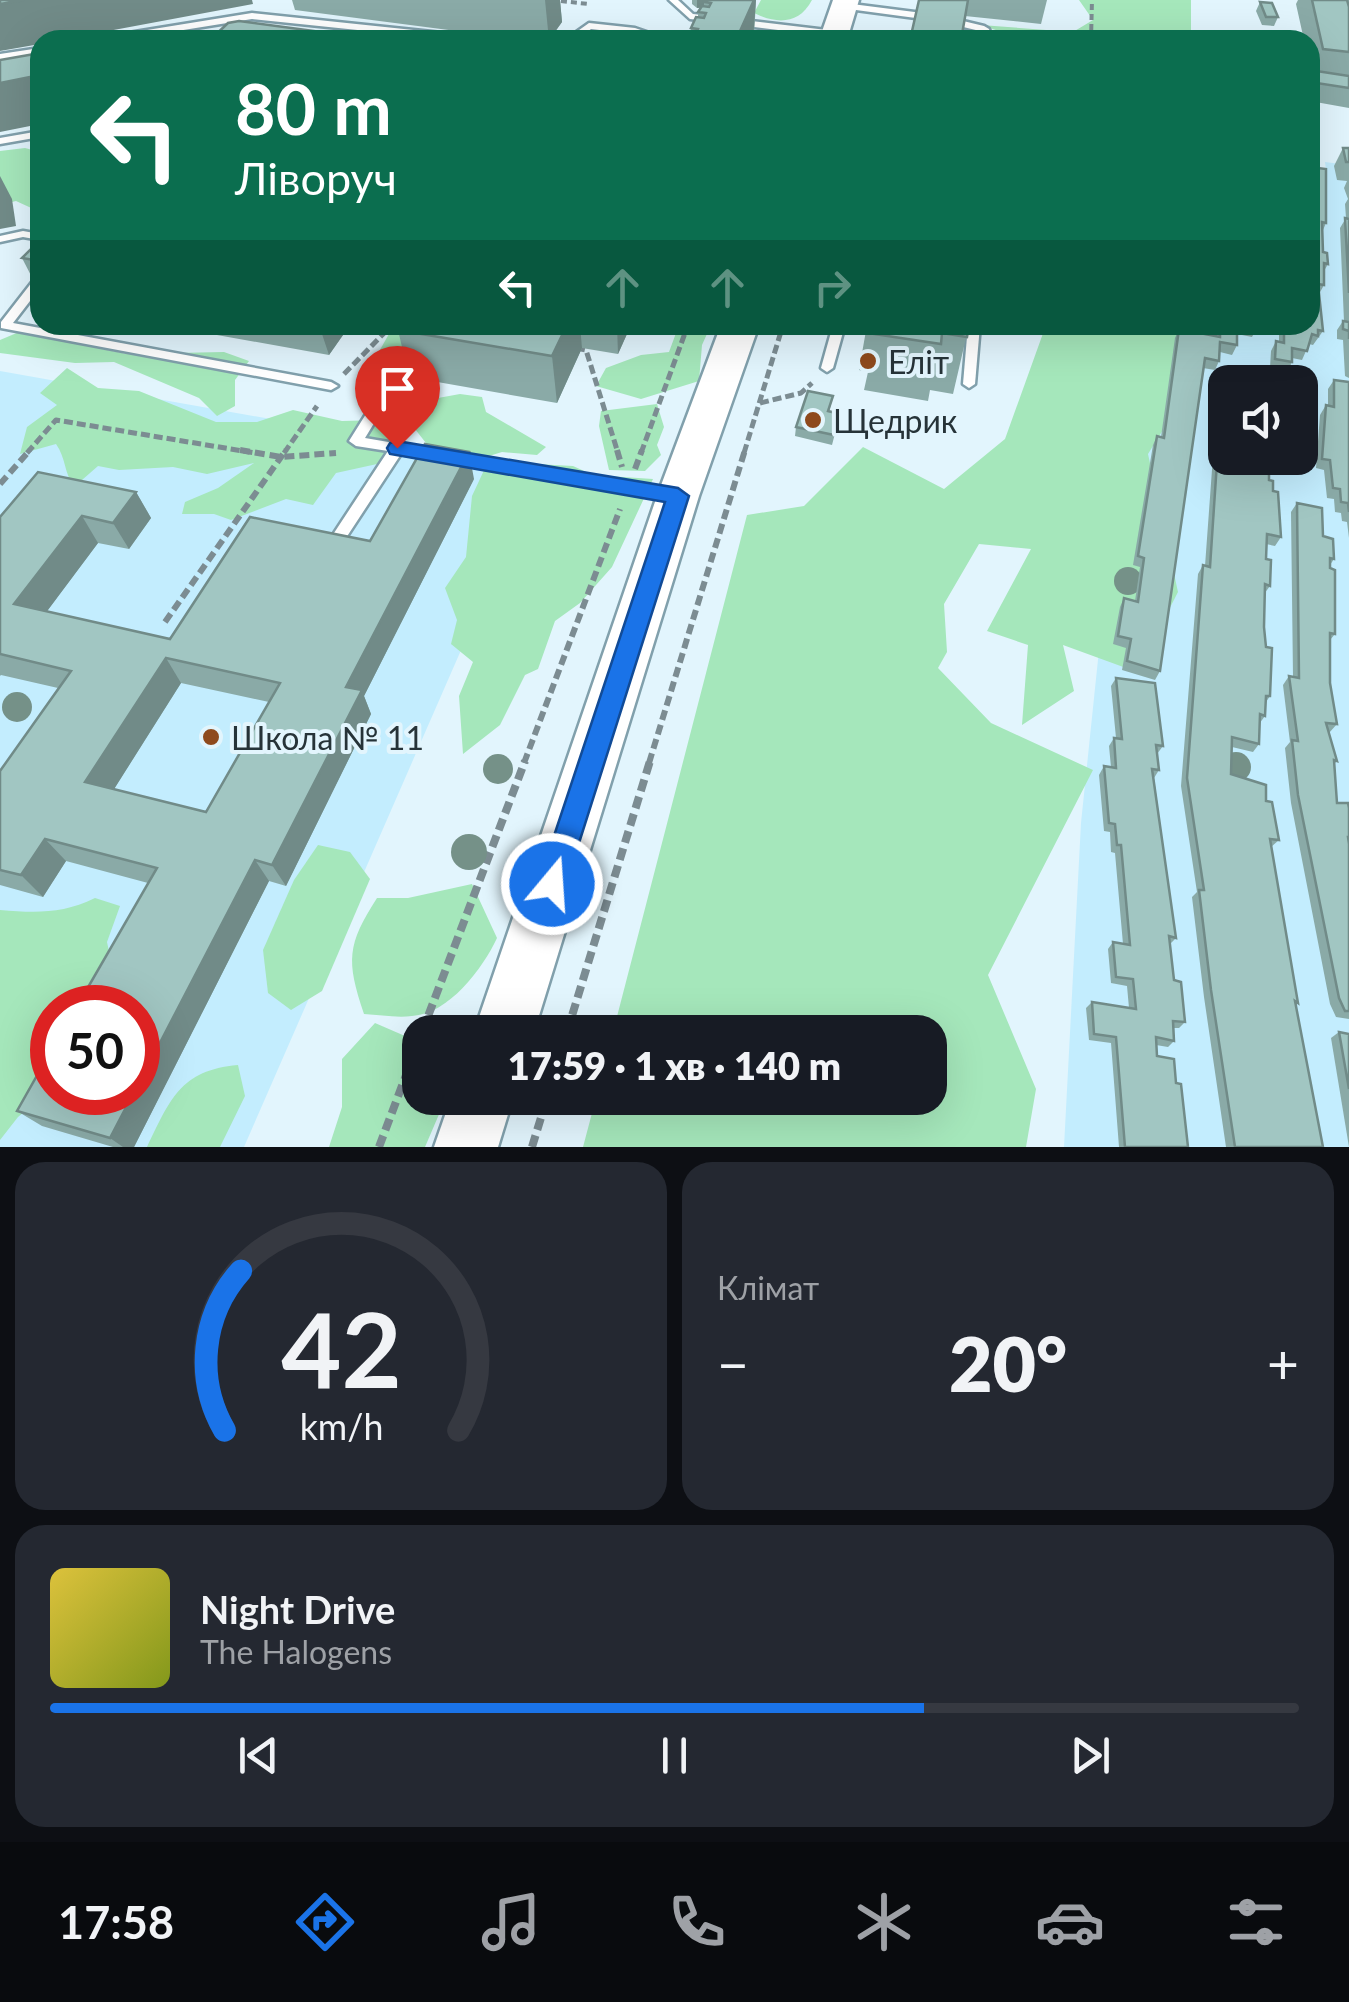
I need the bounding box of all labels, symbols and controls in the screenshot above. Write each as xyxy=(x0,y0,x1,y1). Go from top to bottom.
text: 80 m xyxy=(235,66,392,150)
icon: left xyxy=(70,70,200,200)
text: Ліворуч xyxy=(235,151,397,205)
icon: left xyxy=(490,260,545,315)
icon: ahead xyxy=(595,260,650,315)
icon: ahead xyxy=(700,260,755,315)
icon: right xyxy=(805,260,860,315)
place label: Еліт xyxy=(888,342,949,381)
pin xyxy=(355,346,440,449)
marker: Еліт xyxy=(857,350,879,372)
icon: arrive xyxy=(370,361,425,416)
map controls xyxy=(1208,365,1318,475)
button: sound xyxy=(1208,365,1318,475)
place label: Щедрик xyxy=(833,401,958,440)
marker: Щедрик xyxy=(802,409,824,431)
place label: Школа № 11 xyxy=(231,718,424,757)
marker: Школа № 11 xyxy=(200,726,222,748)
position arrow xyxy=(500,832,604,936)
speed limit sign: 50 xyxy=(30,985,160,1115)
text: 17:59 · 1 хв · 140 m xyxy=(508,1042,841,1088)
text: Клімат xyxy=(717,1268,819,1307)
text: 42 xyxy=(281,1285,401,1410)
text: 20° xyxy=(949,1318,1067,1408)
text: − xyxy=(717,1330,749,1396)
text: + xyxy=(1267,1330,1299,1396)
text: km/h xyxy=(299,1405,383,1448)
text: Night Drive xyxy=(200,1586,395,1632)
text: The Halogens xyxy=(200,1632,392,1671)
icon: previous xyxy=(231,1728,286,1783)
icon: pause xyxy=(647,1728,702,1783)
icon: next xyxy=(1063,1728,1118,1783)
icon: directions xyxy=(290,1887,360,1957)
icon: music xyxy=(476,1887,546,1957)
icon: phone xyxy=(662,1887,732,1957)
icon: climate xyxy=(849,1887,919,1957)
icon: car xyxy=(1035,1887,1105,1957)
icon: filters xyxy=(1221,1887,1291,1957)
text: 17:58 xyxy=(58,1895,174,1949)

